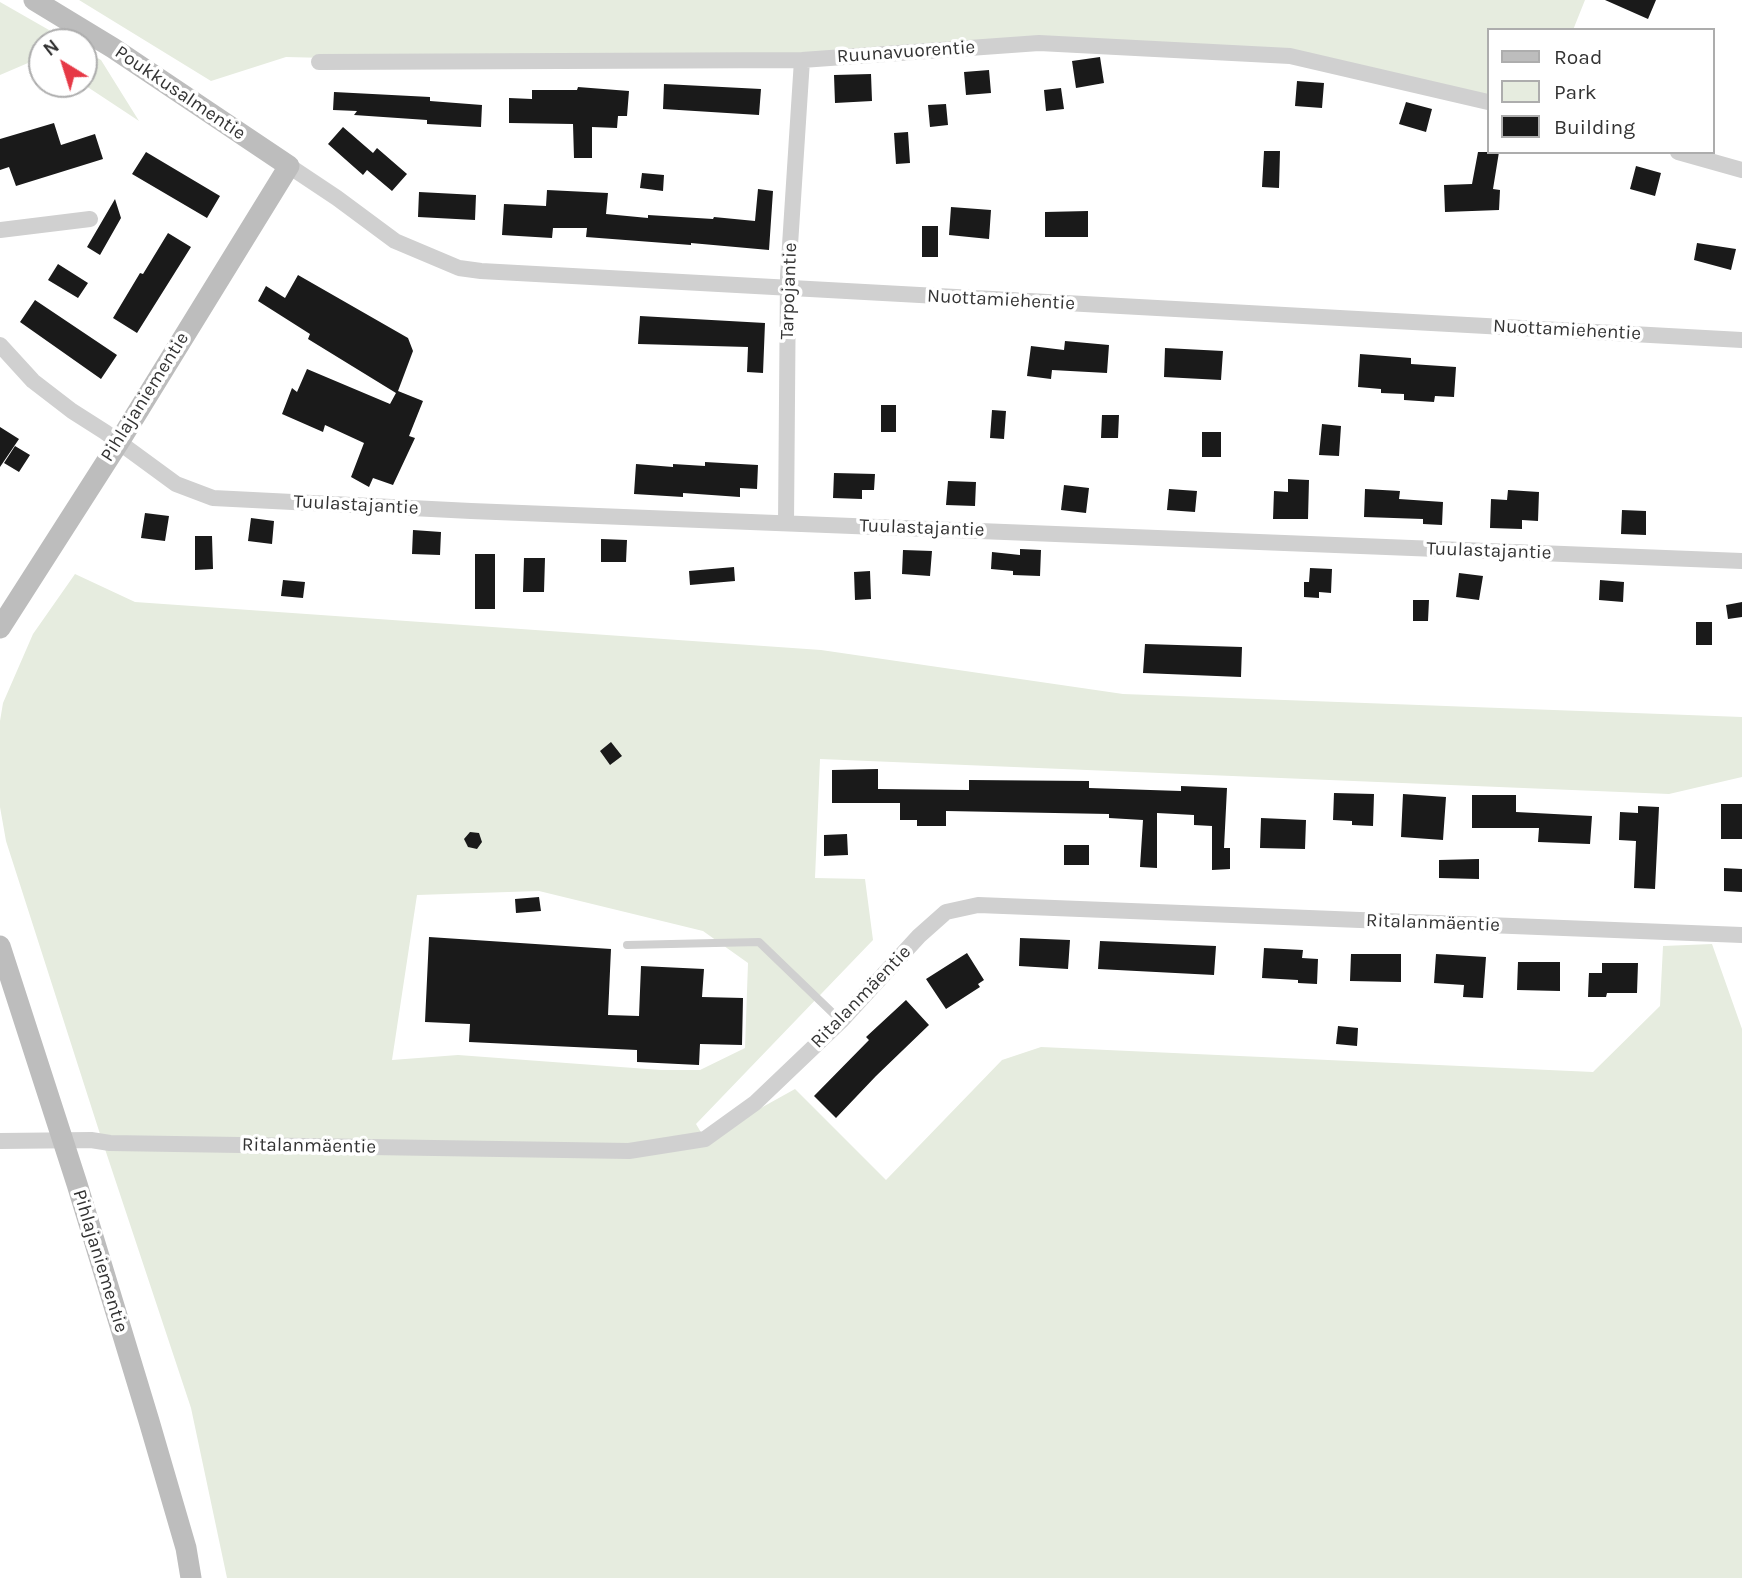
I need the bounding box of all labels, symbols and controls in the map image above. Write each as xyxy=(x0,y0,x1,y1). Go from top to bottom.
north arrow xyxy=(28,28,98,98)
legend xyxy=(1486,28,1714,154)
text: N xyxy=(39,35,63,61)
street label: Ruunavuorentie xyxy=(836,36,976,68)
street label: Poukkusalmentie xyxy=(110,41,250,145)
text: Road xyxy=(1554,45,1602,69)
text: Park xyxy=(1554,80,1597,104)
text: Building xyxy=(1554,115,1635,139)
street label: Tarpojantie xyxy=(776,242,802,340)
street label: Nuottamiehentie xyxy=(926,285,1076,315)
street label: Nuottamiehentie xyxy=(1492,315,1642,345)
street label: Pihlajaniementie xyxy=(96,328,194,466)
street label: Tuulastajantie xyxy=(293,490,419,520)
street label: Tuulastajantie xyxy=(859,514,985,542)
street label: Tuulastajantie xyxy=(1426,537,1552,565)
street label: Ritalanmäentie xyxy=(1366,909,1500,937)
street label: Ritalanmäentie xyxy=(806,941,916,1053)
street label: Ritalanmäentie xyxy=(242,1133,376,1159)
street label: Pihlajaniementie xyxy=(67,1187,133,1335)

